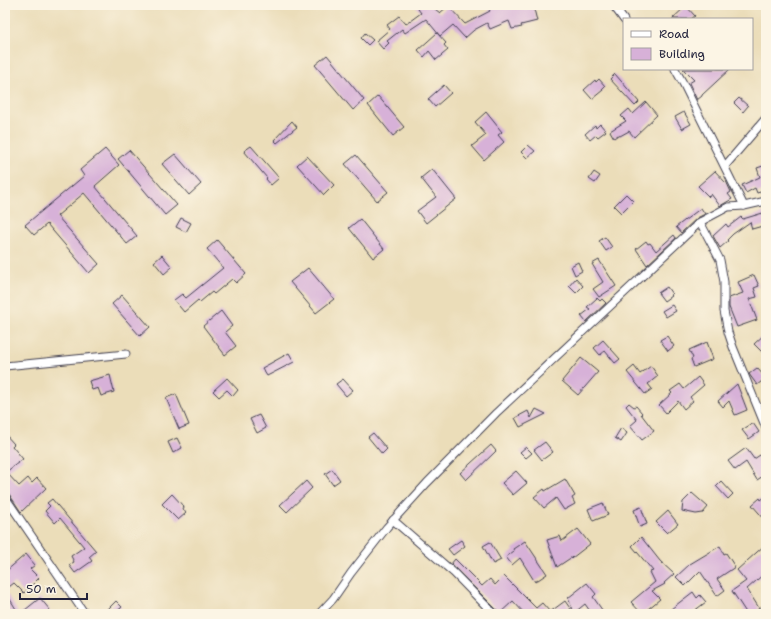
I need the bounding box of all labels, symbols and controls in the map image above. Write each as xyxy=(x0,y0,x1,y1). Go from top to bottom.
legend xyxy=(623,18,753,70)
text: Road xyxy=(659,26,690,42)
text: Building xyxy=(659,46,705,62)
scale bar xyxy=(20,575,87,601)
text: 50 m xyxy=(26,581,56,597)

